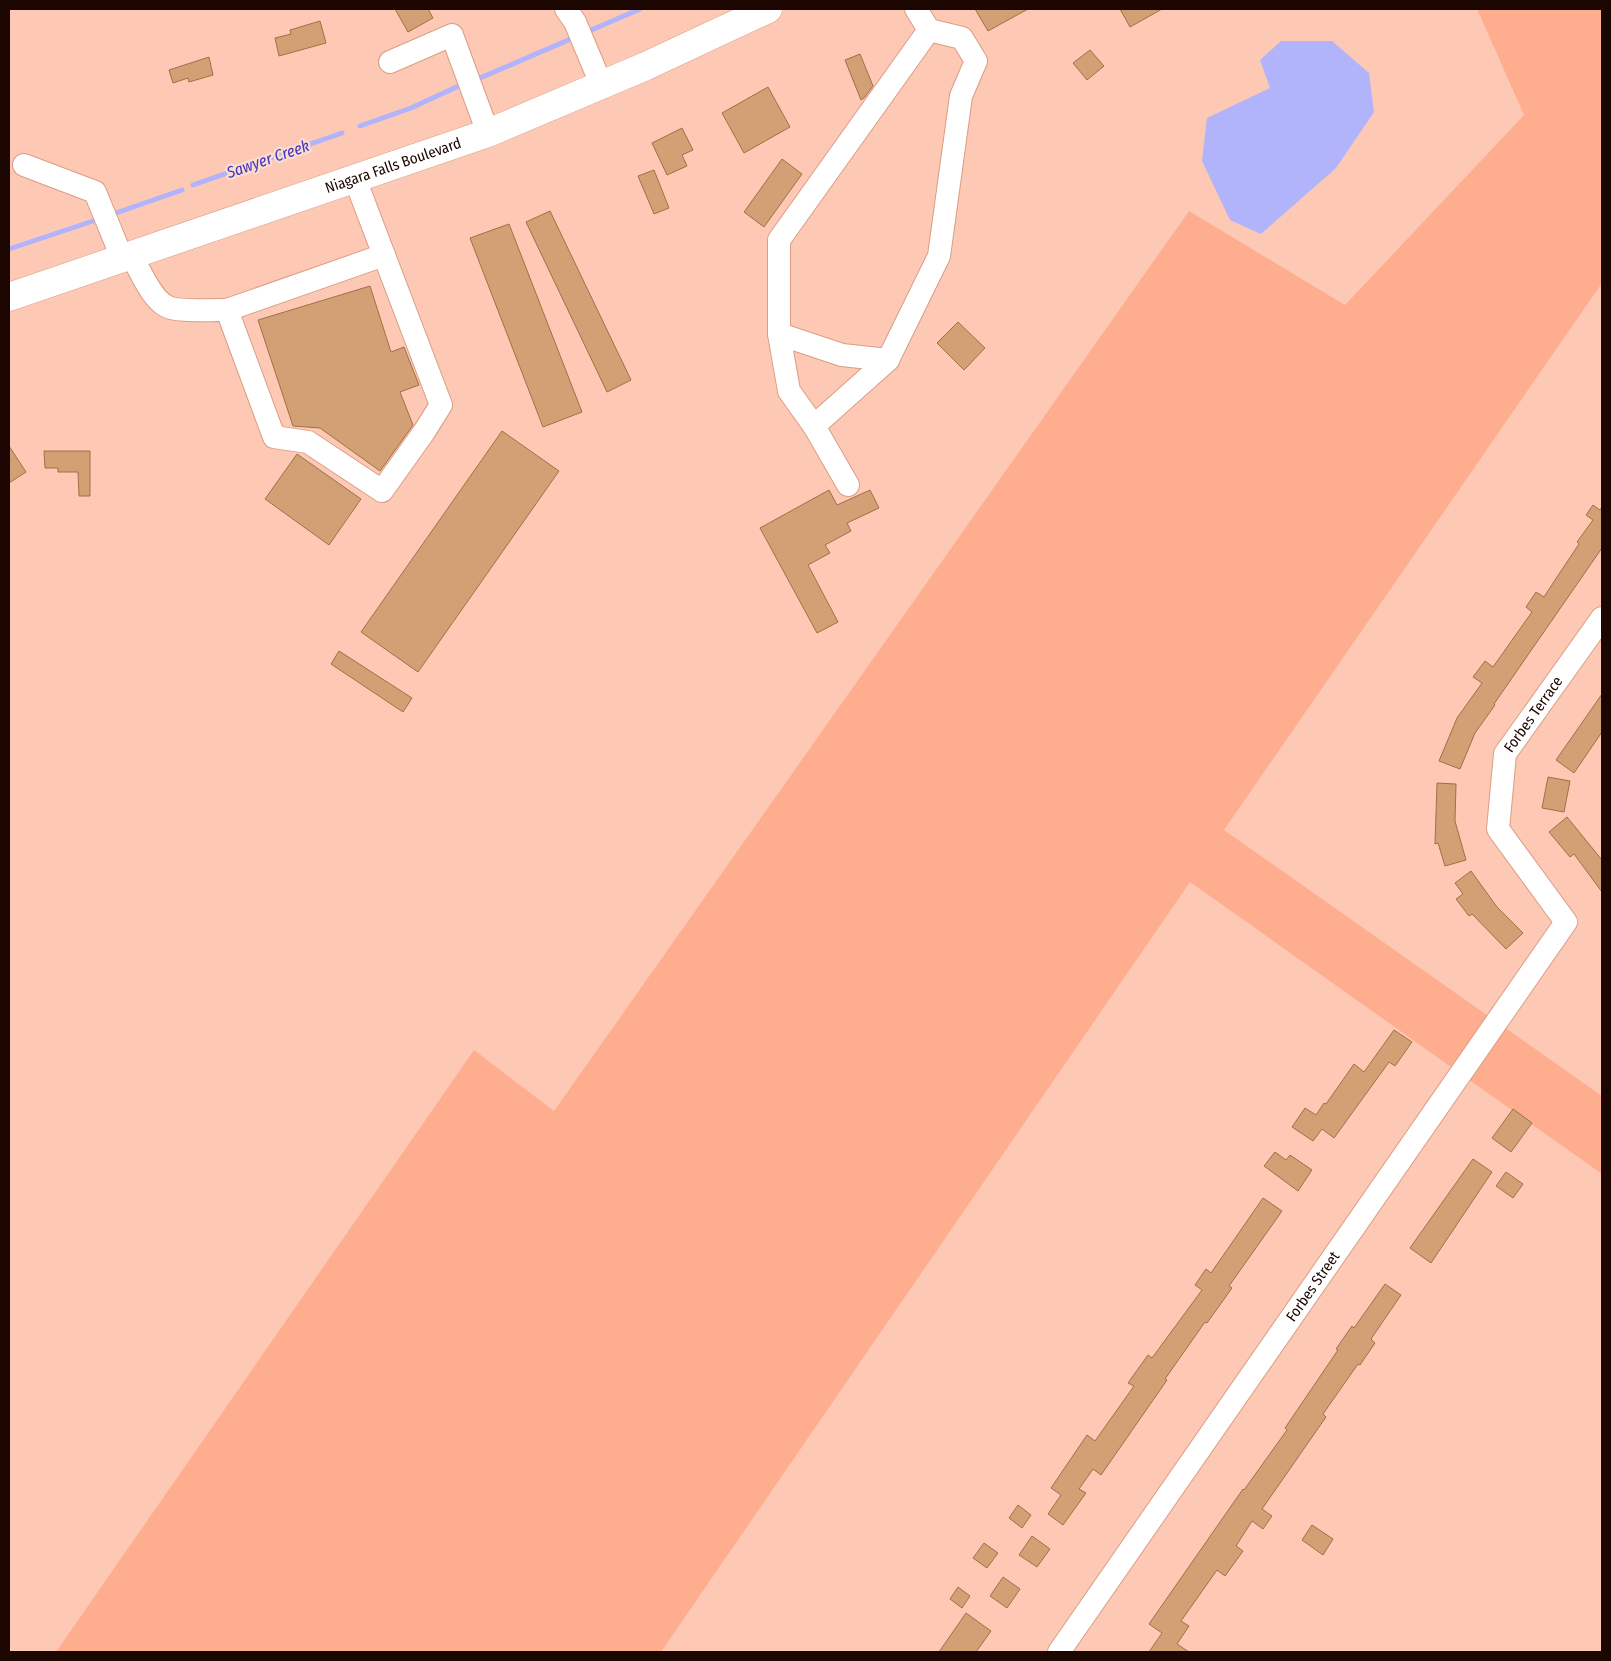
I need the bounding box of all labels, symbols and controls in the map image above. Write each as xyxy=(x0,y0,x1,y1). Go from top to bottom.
street label: Niagara Falls Boulevard xyxy=(323,134,463,197)
water label: Sawyer Creek xyxy=(223,136,312,182)
street label: Forbes Terrace xyxy=(1500,673,1566,756)
street label: Forbes Street xyxy=(1282,1248,1344,1325)

